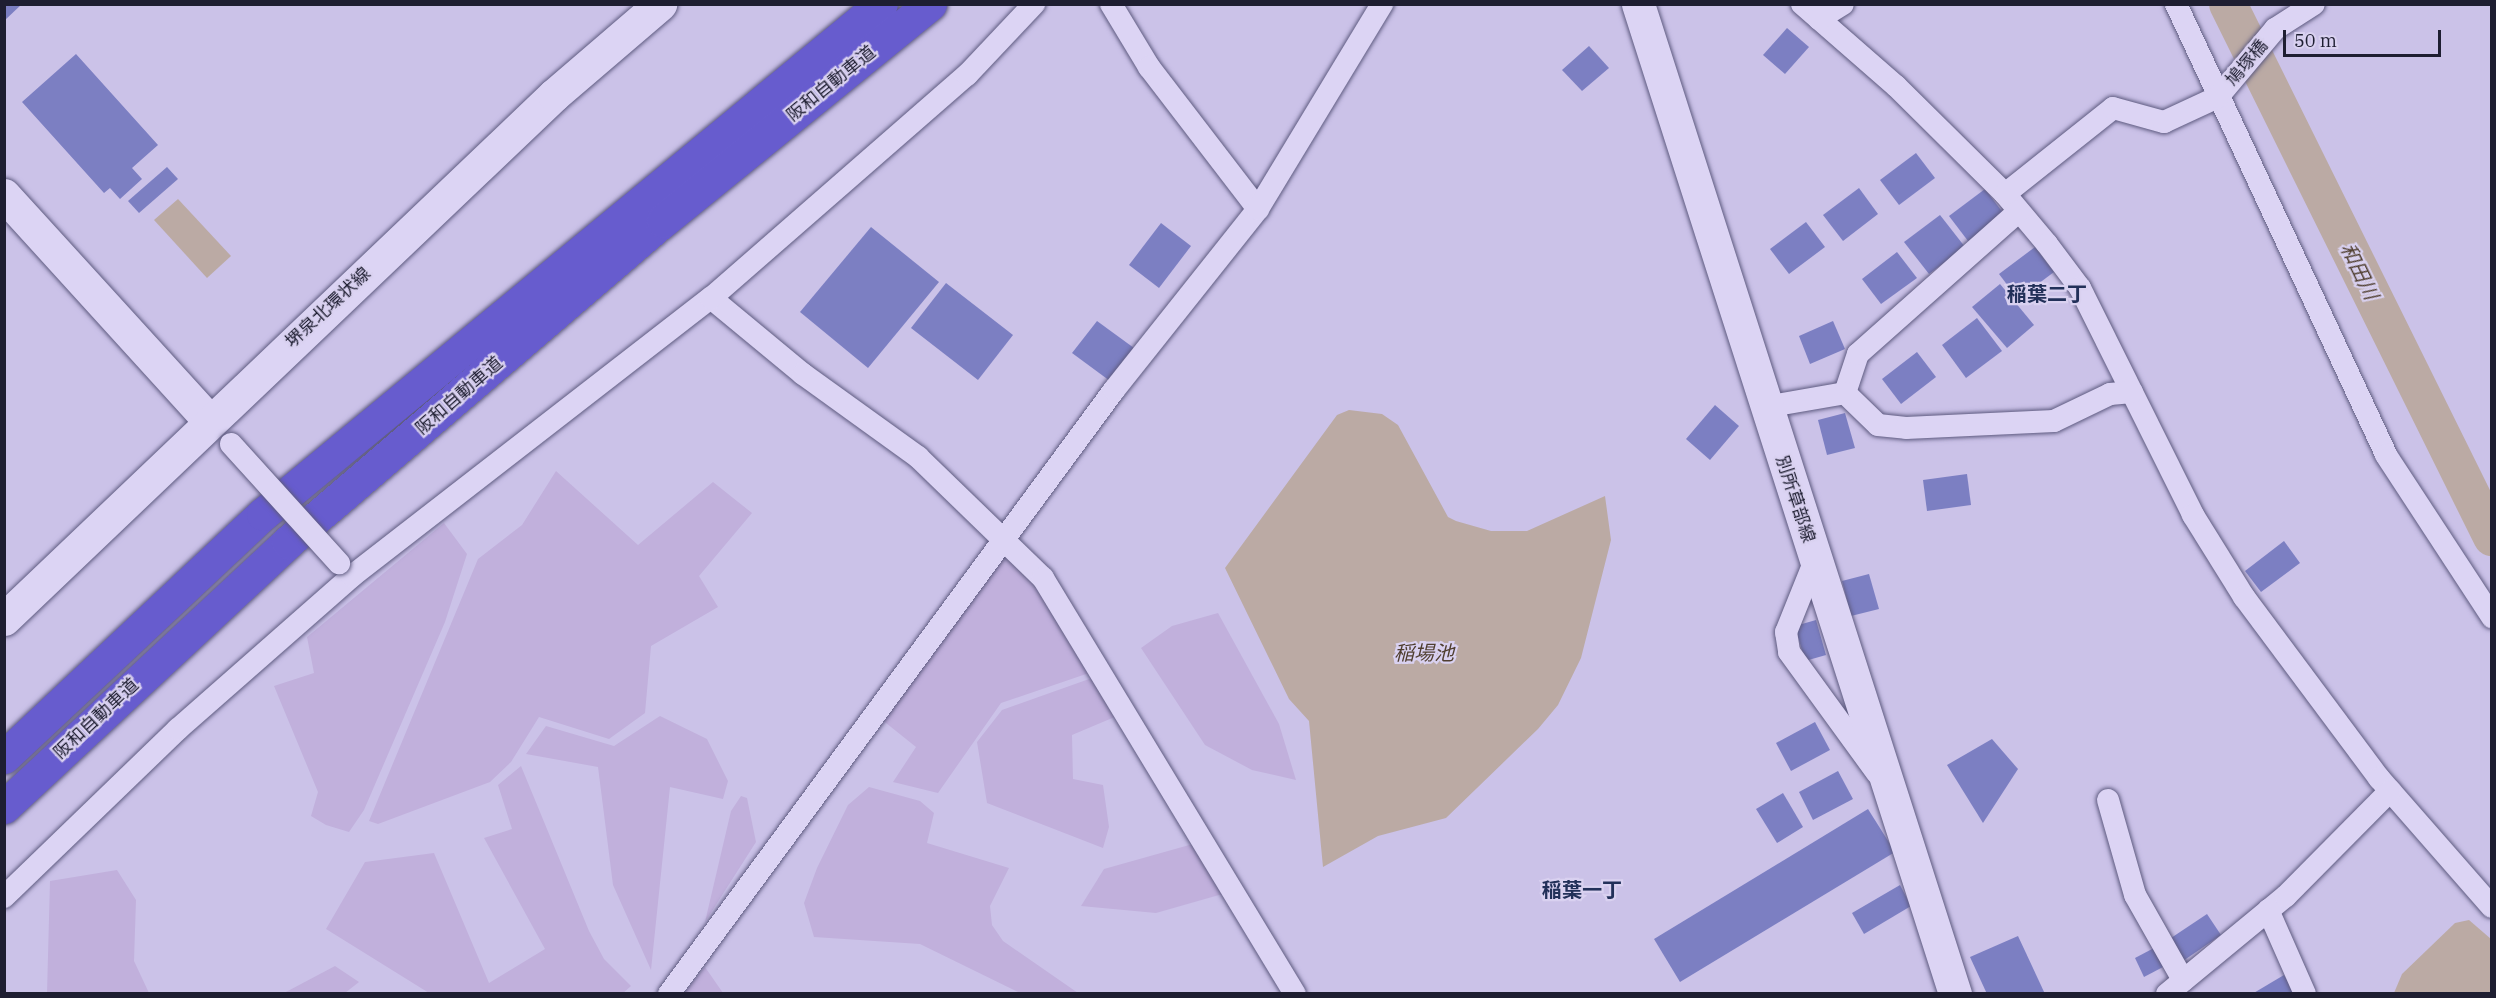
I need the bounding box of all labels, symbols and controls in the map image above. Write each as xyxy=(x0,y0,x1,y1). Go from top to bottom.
scale bar xyxy=(2286,18,2444,56)
text: 50 m xyxy=(2294,29,2337,52)
street label: 鳩塚橋 xyxy=(2221,35,2273,91)
street label: 阪和自動車道 xyxy=(782,42,880,126)
water label: 和田川 xyxy=(2336,239,2384,303)
street label: 堺泉北環状線 xyxy=(281,263,375,353)
district label: 稲葉二丁 xyxy=(2007,281,2087,305)
street label: 阪和自動車道 xyxy=(411,352,507,440)
street label: 別所草部線 xyxy=(1771,453,1819,545)
water label: 稲場池 xyxy=(1394,640,1454,664)
street label: 阪和自動車道 xyxy=(49,674,143,764)
district label: 稲葉一丁 xyxy=(1542,877,1622,901)

